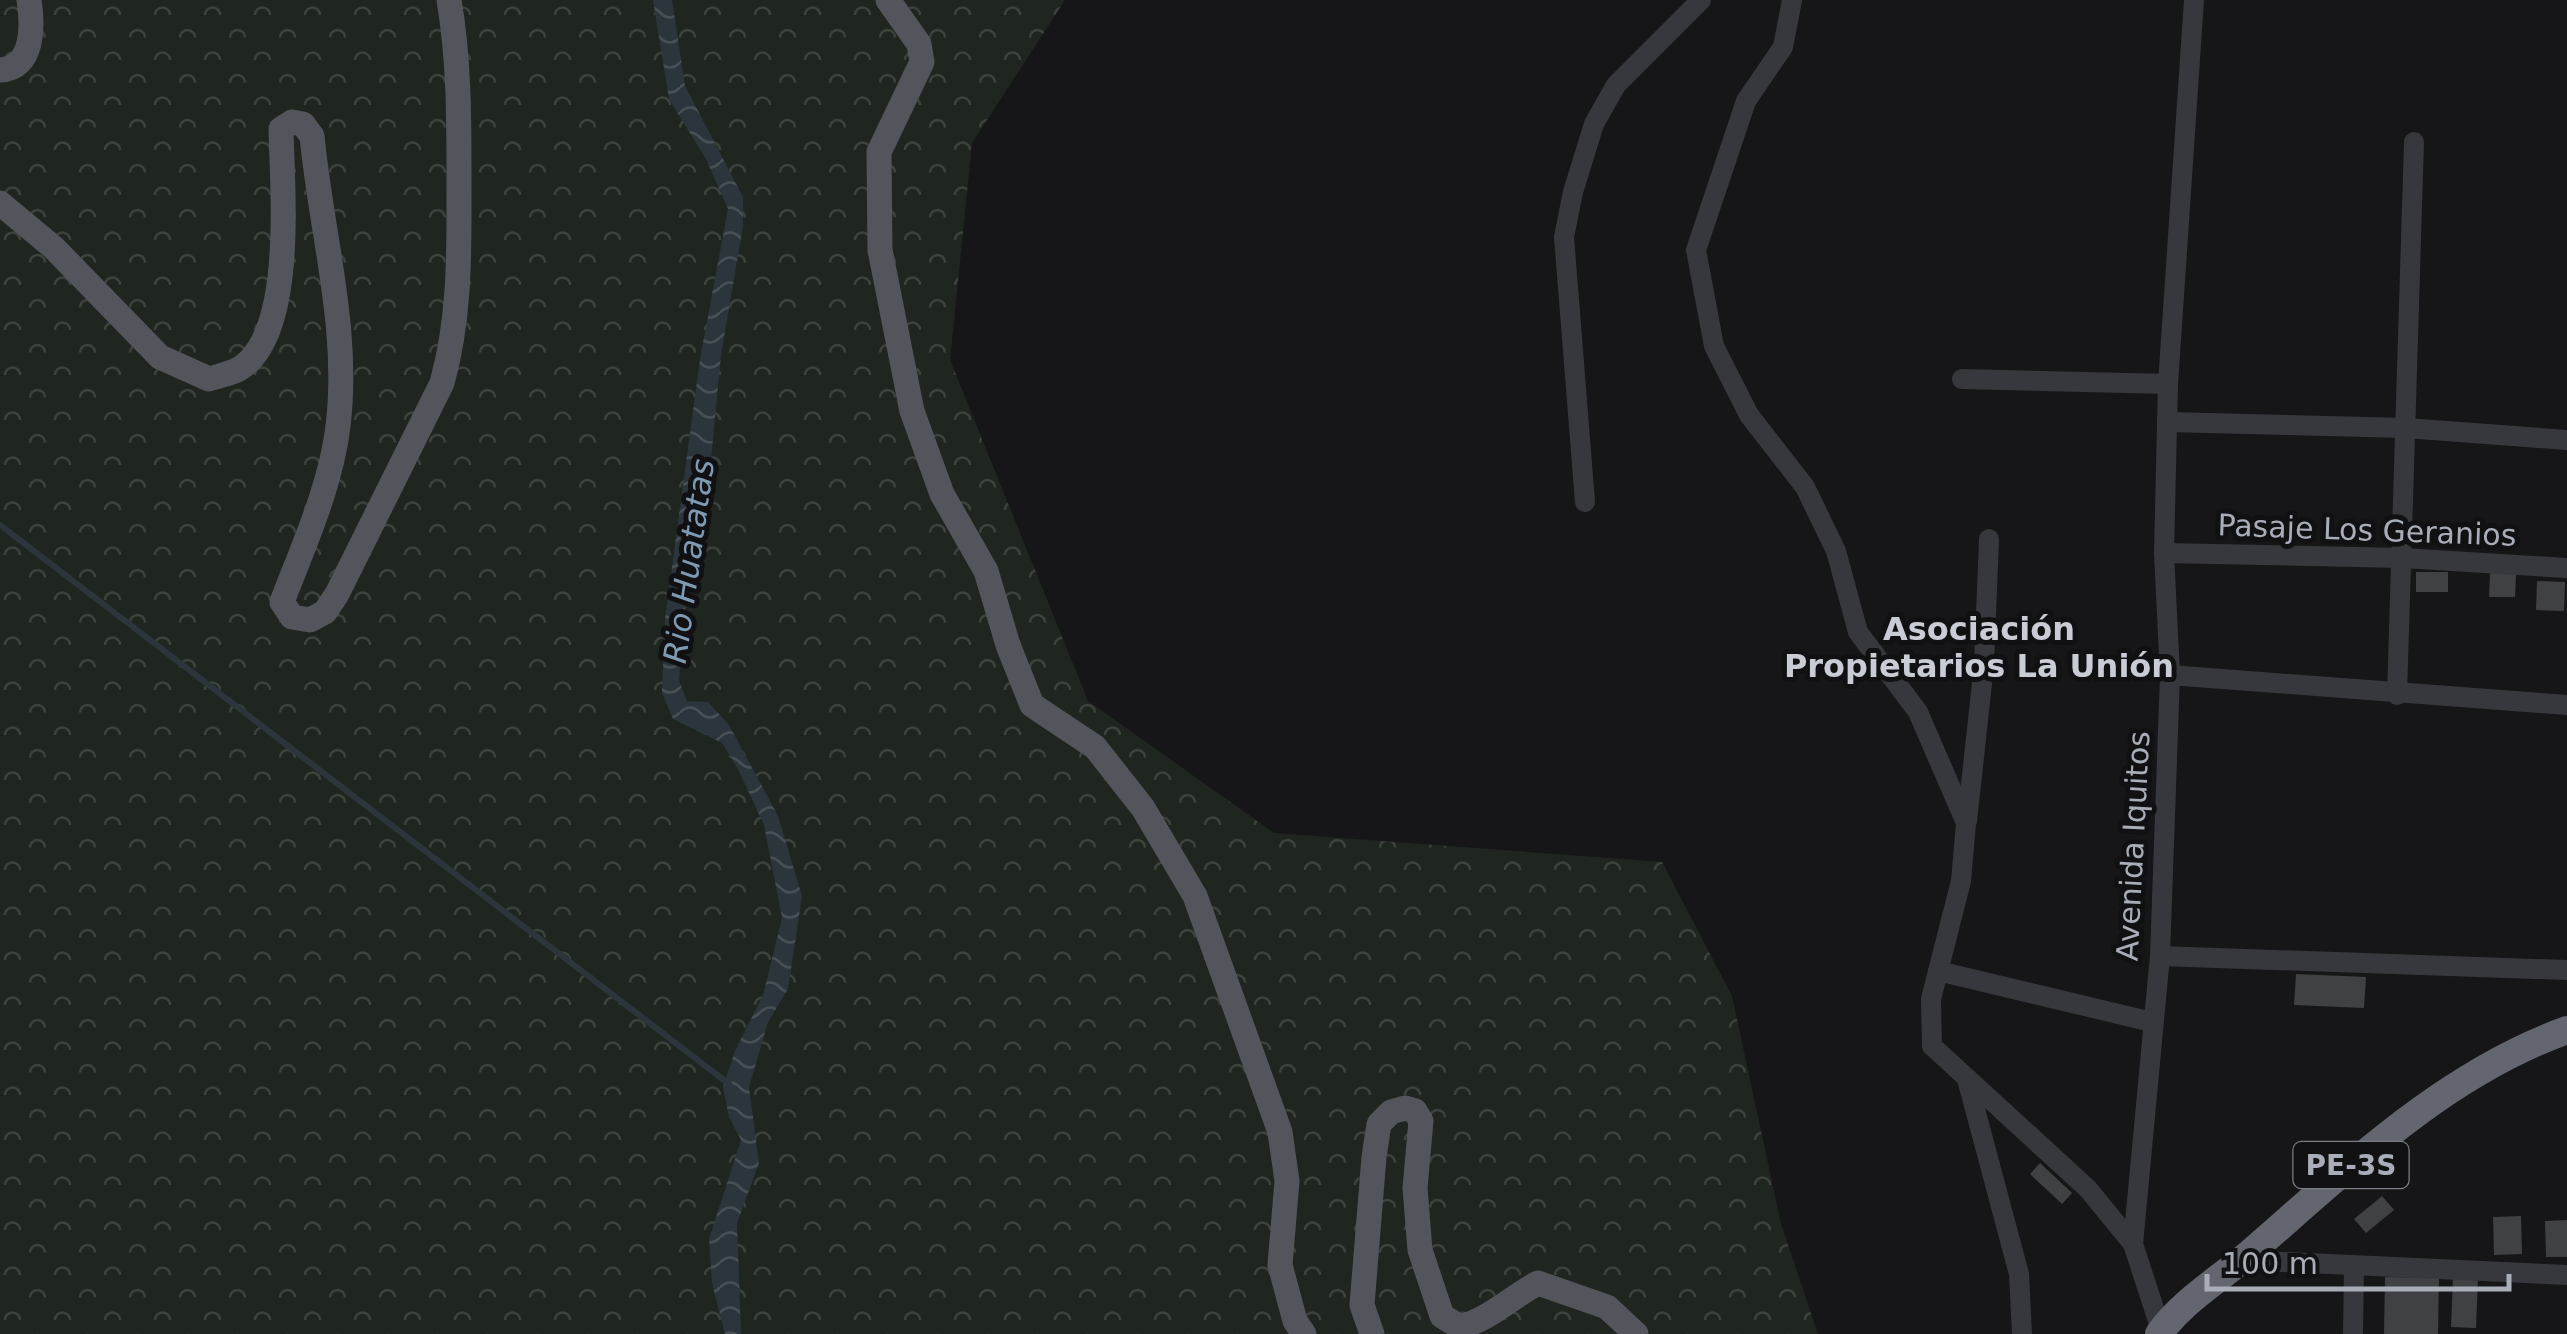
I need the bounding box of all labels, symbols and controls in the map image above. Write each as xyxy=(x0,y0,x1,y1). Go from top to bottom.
water label: Rio Huatatas xyxy=(656,456,722,666)
street label: Pasaje Los Geranios xyxy=(2217,507,2517,553)
district label: Asociación Propietarios La Unión xyxy=(1784,610,2174,685)
street label: Avenida Iquitos xyxy=(2109,730,2157,962)
road number: PE-3S xyxy=(2294,1142,2408,1188)
scale bar xyxy=(2207,1229,2510,1291)
text: 100 m xyxy=(2222,1246,2318,1281)

